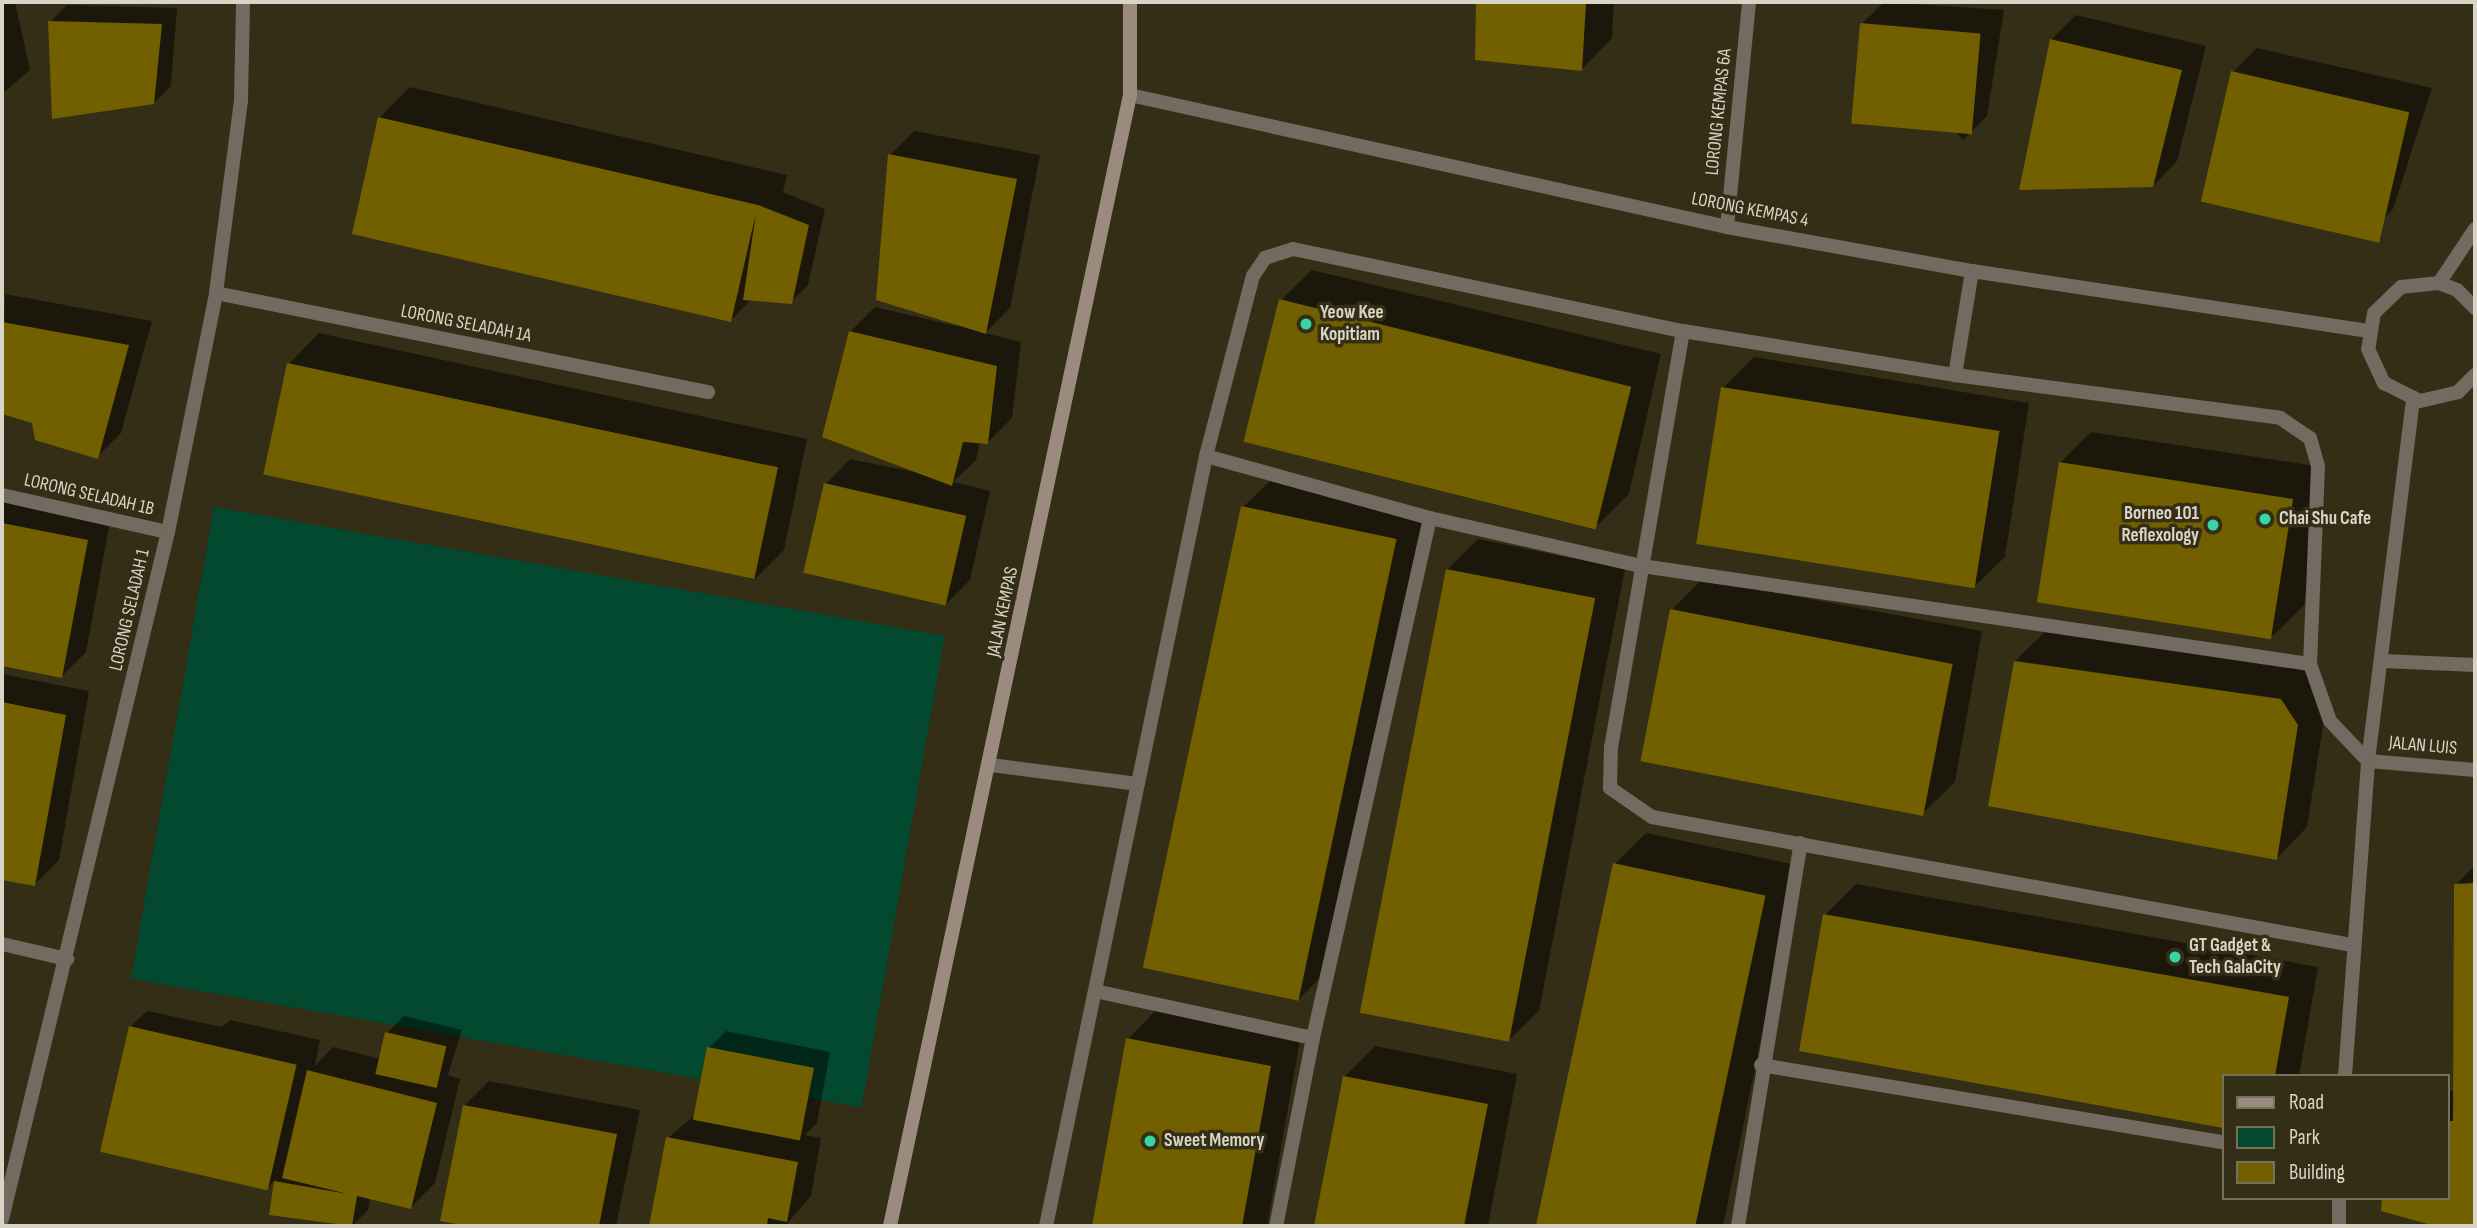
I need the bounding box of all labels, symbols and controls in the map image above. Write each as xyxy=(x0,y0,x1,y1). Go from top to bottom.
street label: LORONG KEMPAS 6A xyxy=(1701,48,1737,176)
street label: LORONG KEMPAS 4 xyxy=(1690,187,1810,233)
street label: LORONG SELADAH 1A xyxy=(399,300,533,348)
place label: Yeow Kee Kopitiam xyxy=(1320,302,1384,346)
marker: Yeow Kee Kopitiam xyxy=(1298,316,1314,332)
street label: LORONG SELADAH 1B xyxy=(22,469,156,521)
place label: Borneo 101 Reflexology xyxy=(2121,503,2199,547)
place label: Chai Shu Cafe xyxy=(2279,508,2371,530)
marker: Chai Shu Cafe xyxy=(2257,511,2273,527)
marker: Borneo 101 Reflexology xyxy=(2205,517,2221,533)
street label: LORONG SELADAH 1 xyxy=(105,547,155,673)
street label: JALAN KEMPAS xyxy=(982,565,1024,659)
street label: JALAN LUIS xyxy=(2388,732,2458,760)
place label: GT Gadget & Tech GalaCity xyxy=(2189,935,2281,979)
marker: GT Gadget & Tech GalaCity xyxy=(2167,949,2183,965)
legend xyxy=(2222,1074,2449,1200)
text: Road xyxy=(2289,1090,2324,1115)
text: Park xyxy=(2289,1125,2320,1150)
place label: Sweet Memory xyxy=(1164,1130,1264,1152)
marker: Sweet Memory xyxy=(1142,1133,1158,1149)
text: Building xyxy=(2289,1160,2345,1185)

